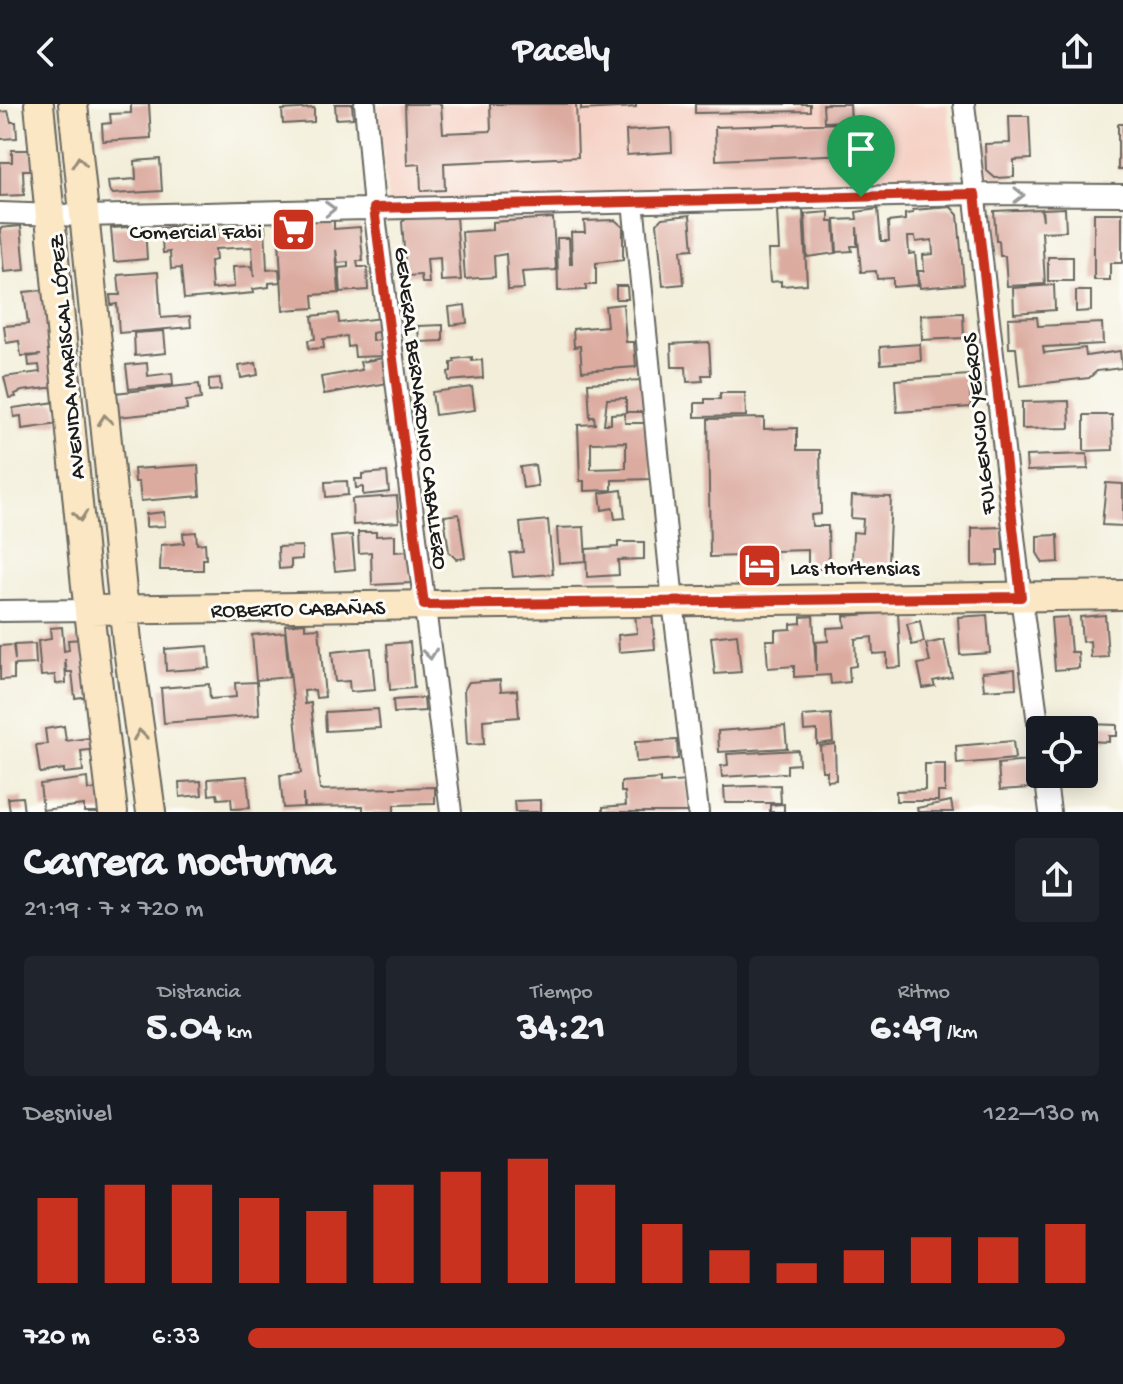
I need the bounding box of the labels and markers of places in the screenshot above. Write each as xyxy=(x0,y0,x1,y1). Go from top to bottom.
pin xyxy=(827,115,895,197)
supermarket icon: Comercial Fabi xyxy=(269,206,317,254)
place label: Comercial Fabi xyxy=(130,221,262,247)
hotel icon: Las Hortensias xyxy=(735,542,783,590)
place label: Las Hortensias xyxy=(790,557,920,583)

